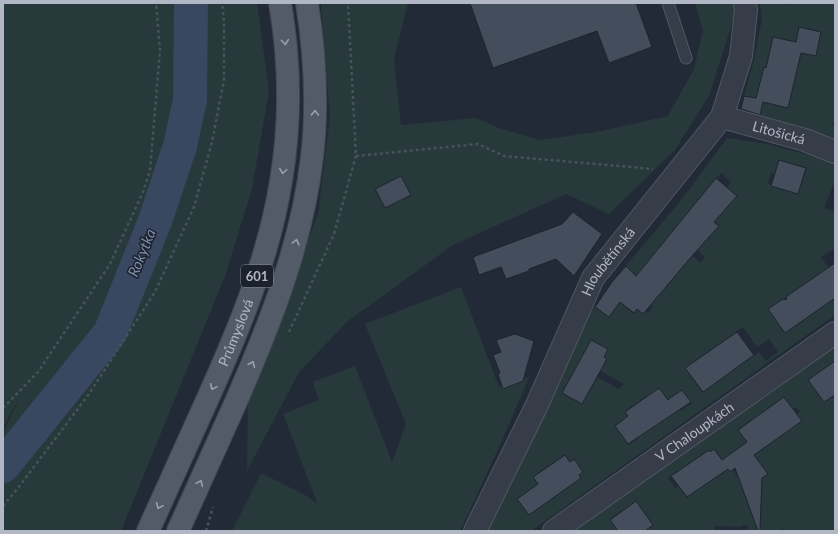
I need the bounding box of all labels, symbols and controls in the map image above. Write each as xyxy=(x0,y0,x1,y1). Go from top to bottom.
one-way arrow xyxy=(280,39,289,45)
one-way arrow xyxy=(311,110,319,116)
street label: Litošická xyxy=(751,117,807,148)
one-way arrow xyxy=(279,168,288,174)
street label: Hloubětínská xyxy=(577,224,638,299)
water label: Rokytka xyxy=(123,226,159,279)
one-way arrow xyxy=(291,238,300,245)
road number: 601 xyxy=(241,265,273,287)
street label: Průmyslová xyxy=(214,297,256,369)
one-way arrow xyxy=(248,361,256,368)
one-way arrow xyxy=(209,384,217,391)
street label: V Chaloupkách xyxy=(652,398,737,465)
one-way arrow xyxy=(195,479,203,487)
one-way arrow xyxy=(156,502,164,509)

